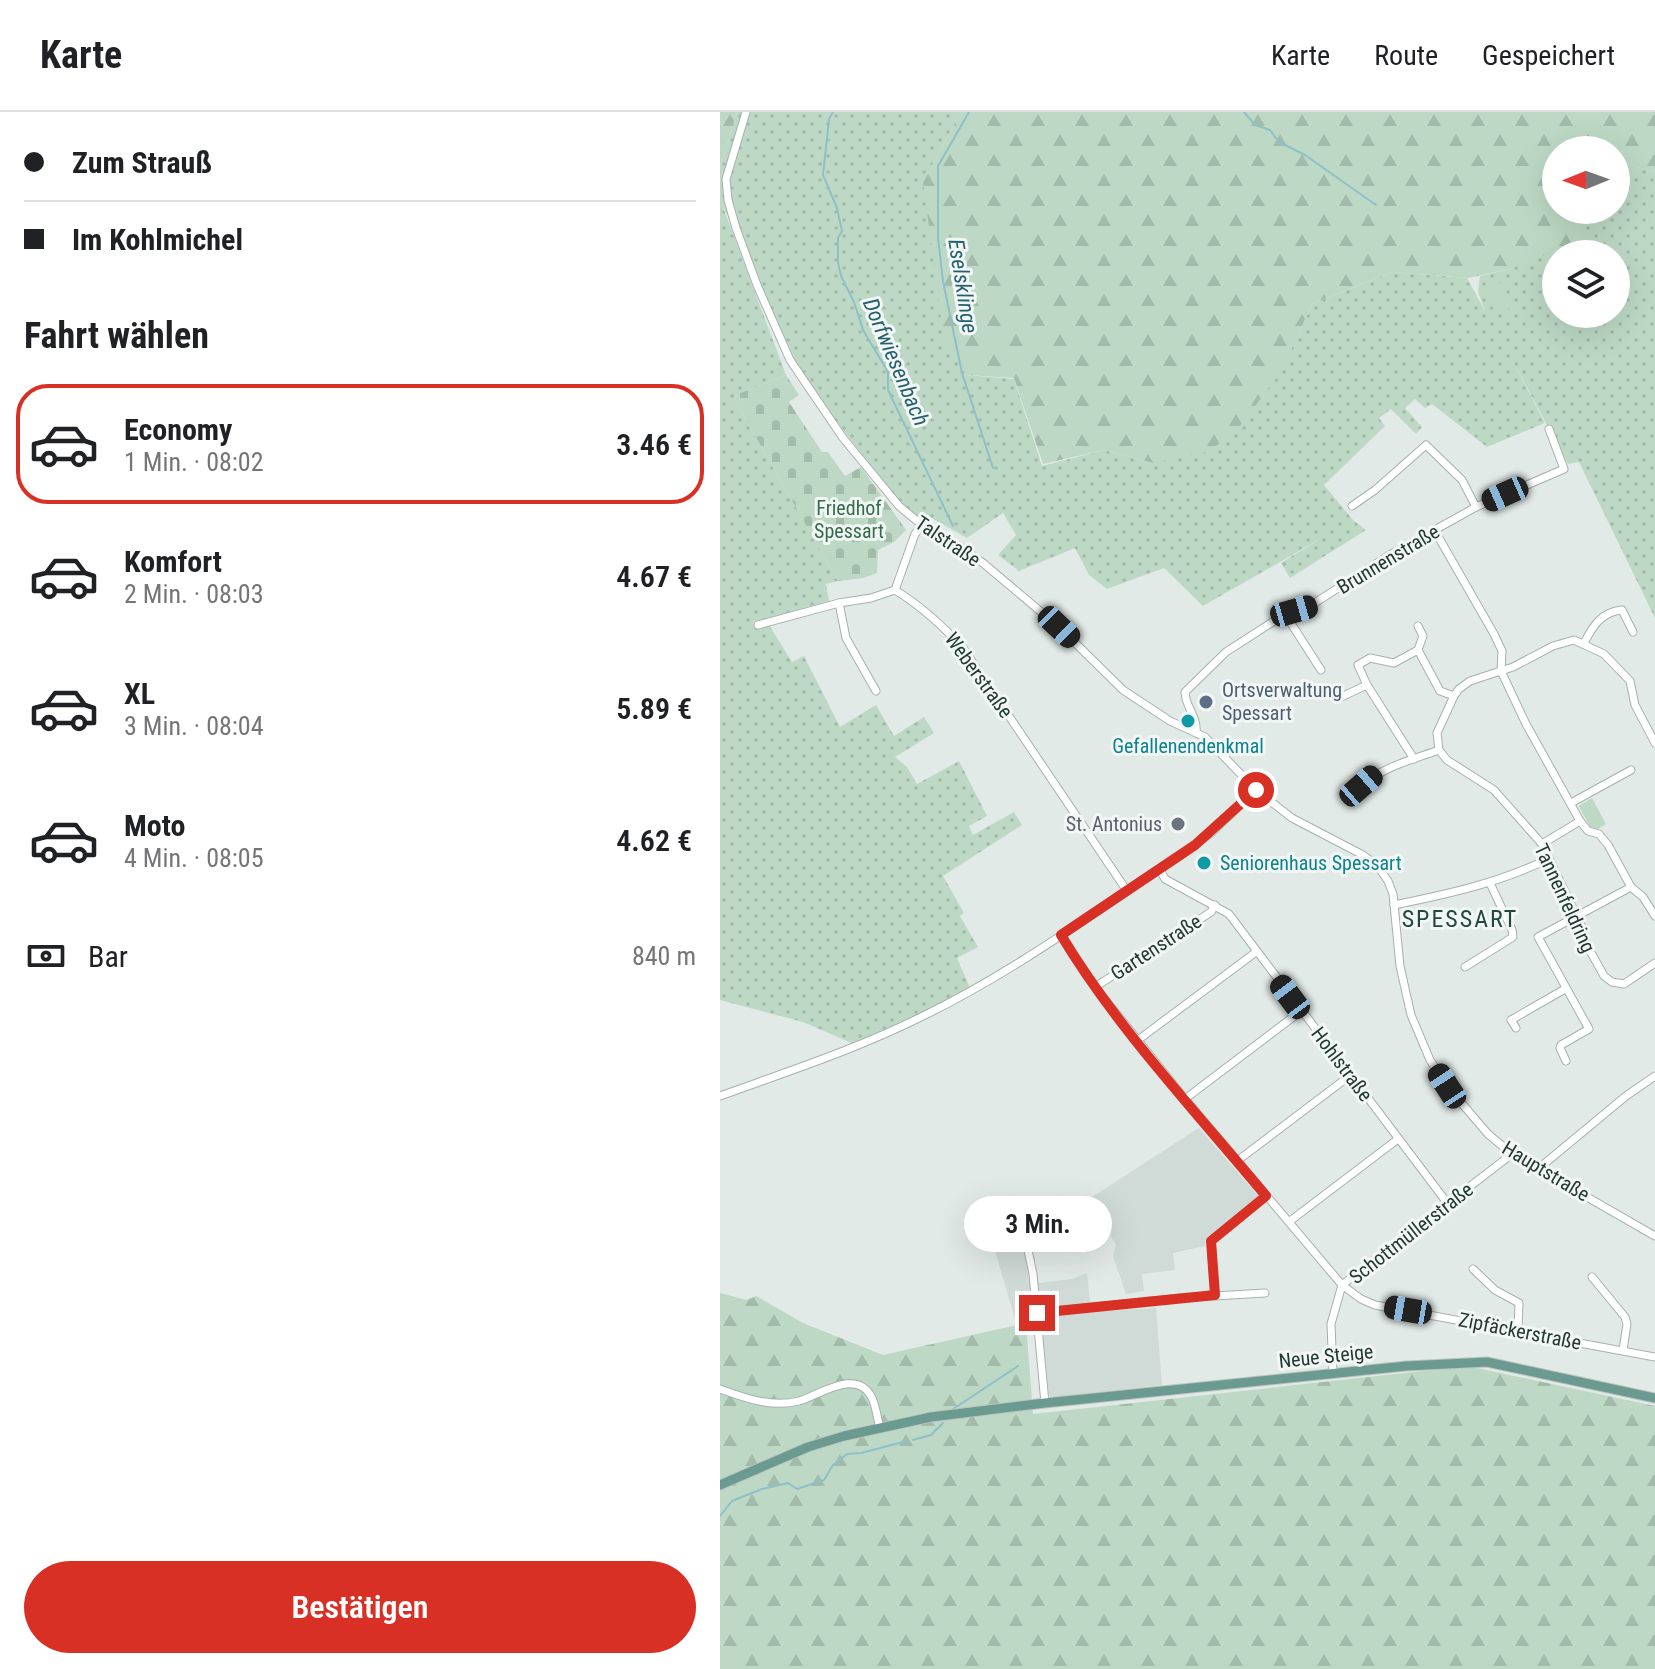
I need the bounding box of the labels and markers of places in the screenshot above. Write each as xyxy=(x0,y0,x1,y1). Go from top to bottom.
place label: Ortsverwaltung Spessart xyxy=(1222,678,1342,725)
marker: Ortsverwaltung Spessart xyxy=(1197,693,1215,711)
marker: Gefallenendenkmal xyxy=(1179,712,1197,730)
place label: Gefallenendenkmal xyxy=(1112,734,1264,758)
place label: St. Antonius xyxy=(1066,812,1162,836)
marker: St. Antonius xyxy=(1169,815,1187,833)
place label: Seniorenhaus Spessart xyxy=(1220,851,1402,875)
marker: Seniorenhaus Spessart xyxy=(1195,854,1213,872)

